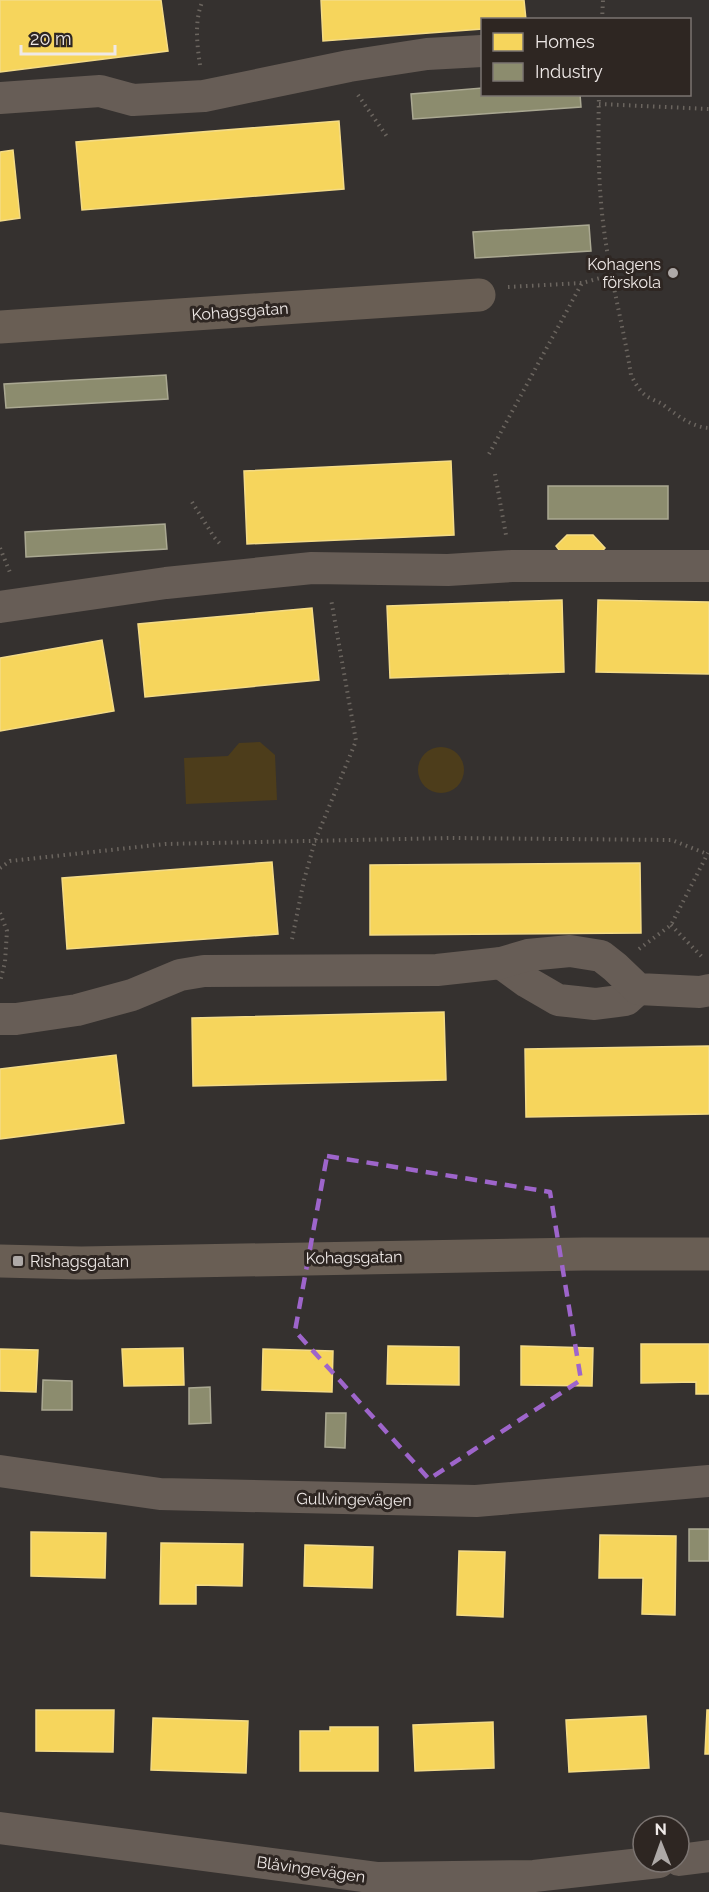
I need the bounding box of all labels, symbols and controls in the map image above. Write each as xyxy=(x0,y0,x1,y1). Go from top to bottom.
scale bar xyxy=(21,18,116,56)
legend xyxy=(481,18,691,96)
text: 20 m xyxy=(30,28,72,49)
text: Homes xyxy=(535,31,595,52)
text: Industry xyxy=(535,61,603,82)
place label: Kohagens förskola xyxy=(587,255,661,292)
marker: Kohagens förskola xyxy=(666,266,680,280)
street label: Kohagsgatan xyxy=(191,299,289,324)
street label: Kohagsgatan xyxy=(305,1247,403,1268)
place label: Rishagsgatan xyxy=(30,1252,129,1271)
marker: Rishagsgatan xyxy=(11,1254,25,1268)
street label: Gullvingevägen xyxy=(296,1489,412,1510)
north arrow xyxy=(631,1814,691,1874)
text: N xyxy=(654,1820,667,1839)
street label: Blåvingevägen xyxy=(255,1852,366,1887)

